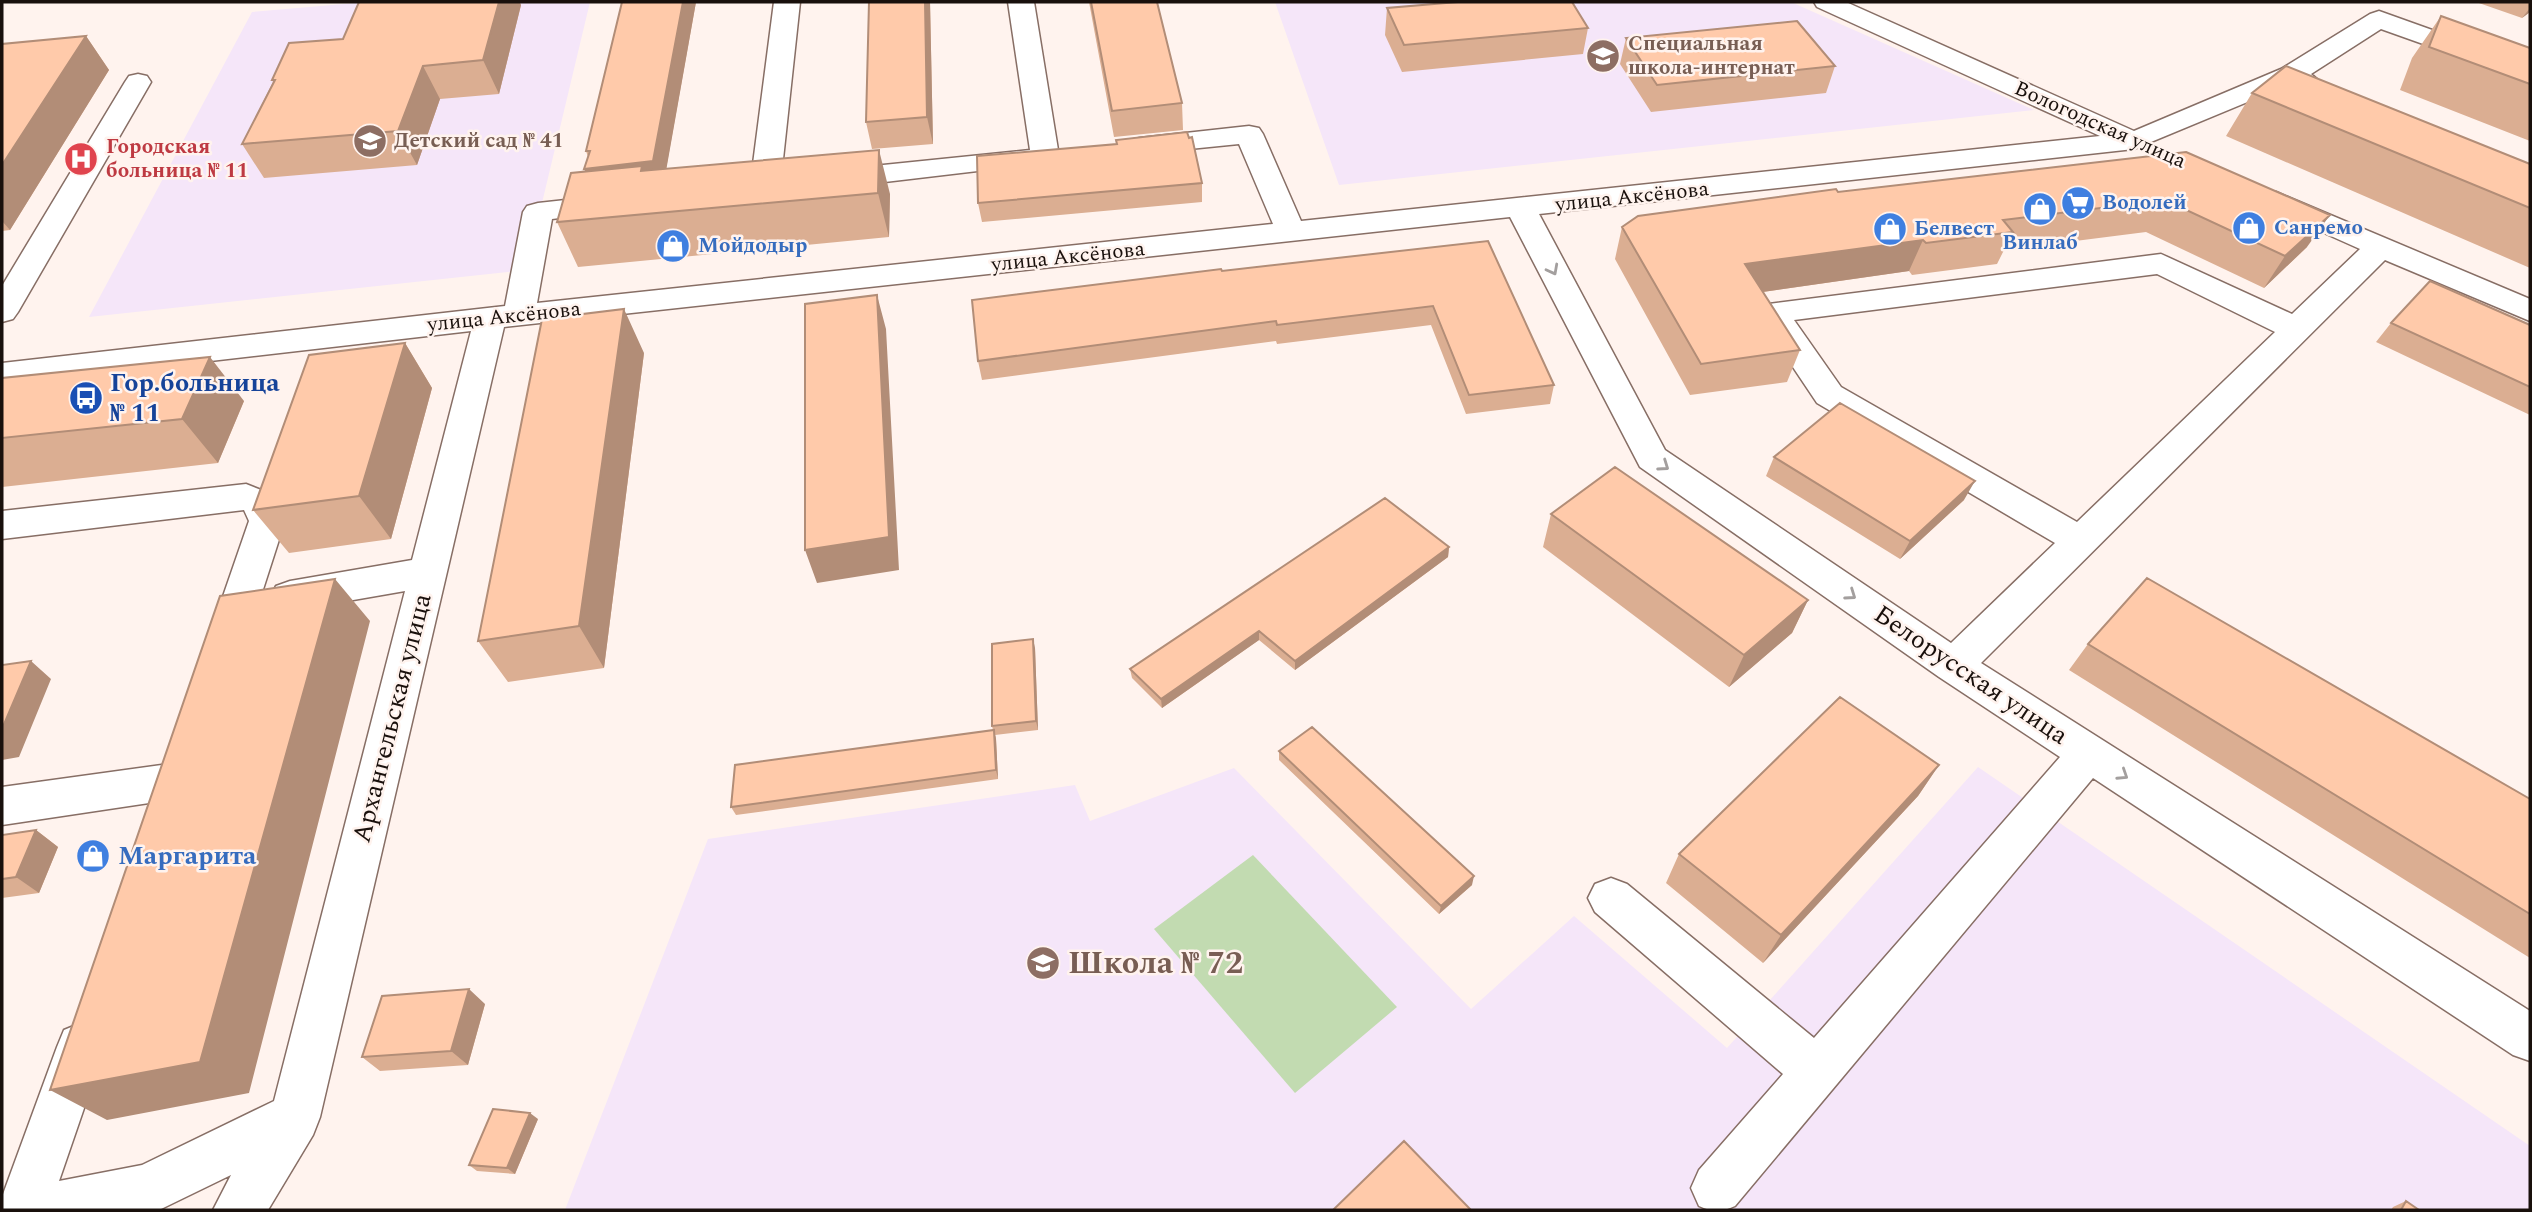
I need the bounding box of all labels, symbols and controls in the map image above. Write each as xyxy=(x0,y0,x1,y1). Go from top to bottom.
place label: Специальная школа-интернат xyxy=(1628,28,1795,84)
school or university icon: Специальная школа-интернат xyxy=(1584,37,1622,75)
street label: Вологодская улица xyxy=(2009,73,2192,178)
school or university icon: Детский сад № 41 xyxy=(351,122,389,160)
place label: Детский сад № 41 xyxy=(394,125,564,157)
place label: Городская больница № 11 xyxy=(106,131,248,187)
hospital icon: Городская больница № 11 xyxy=(62,140,100,178)
street label: улица Аксёнова xyxy=(1553,173,1711,221)
supermarket icon: Водолей xyxy=(2059,184,2097,222)
place label: Водолей xyxy=(2102,187,2187,219)
shop icon: Винлаб xyxy=(2021,190,2059,228)
shop icon: Санремо xyxy=(2230,209,2268,247)
shop icon: Белвест xyxy=(1871,210,1909,248)
place label: Санремо xyxy=(2274,212,2363,244)
place label: Белвест xyxy=(1914,213,1994,245)
shop icon: Мойдодыр xyxy=(654,227,692,265)
place label: Винлаб xyxy=(2002,227,2078,259)
place label: Мойдодыр xyxy=(698,230,807,262)
street label: улица Аксёнова xyxy=(989,233,1147,281)
one-way arrow xyxy=(1545,263,1558,275)
street label: улица Аксёнова xyxy=(425,293,583,341)
place label: Гор.больница № 11 xyxy=(110,363,280,433)
bus stop icon: Гор.больница № 11 xyxy=(67,379,105,417)
one-way arrow xyxy=(1656,458,1669,471)
one-way arrow xyxy=(1843,587,1856,599)
street label: Архангельская улица xyxy=(342,589,442,847)
street label: Белорусская улица xyxy=(1866,595,2077,755)
one-way arrow xyxy=(2115,767,2128,780)
place label: Маргарита xyxy=(118,836,257,876)
shop icon: Маргарита xyxy=(74,837,112,875)
place label: Школа № 72 xyxy=(1068,939,1243,988)
school or university icon: Школа № 72 xyxy=(1024,944,1062,982)

